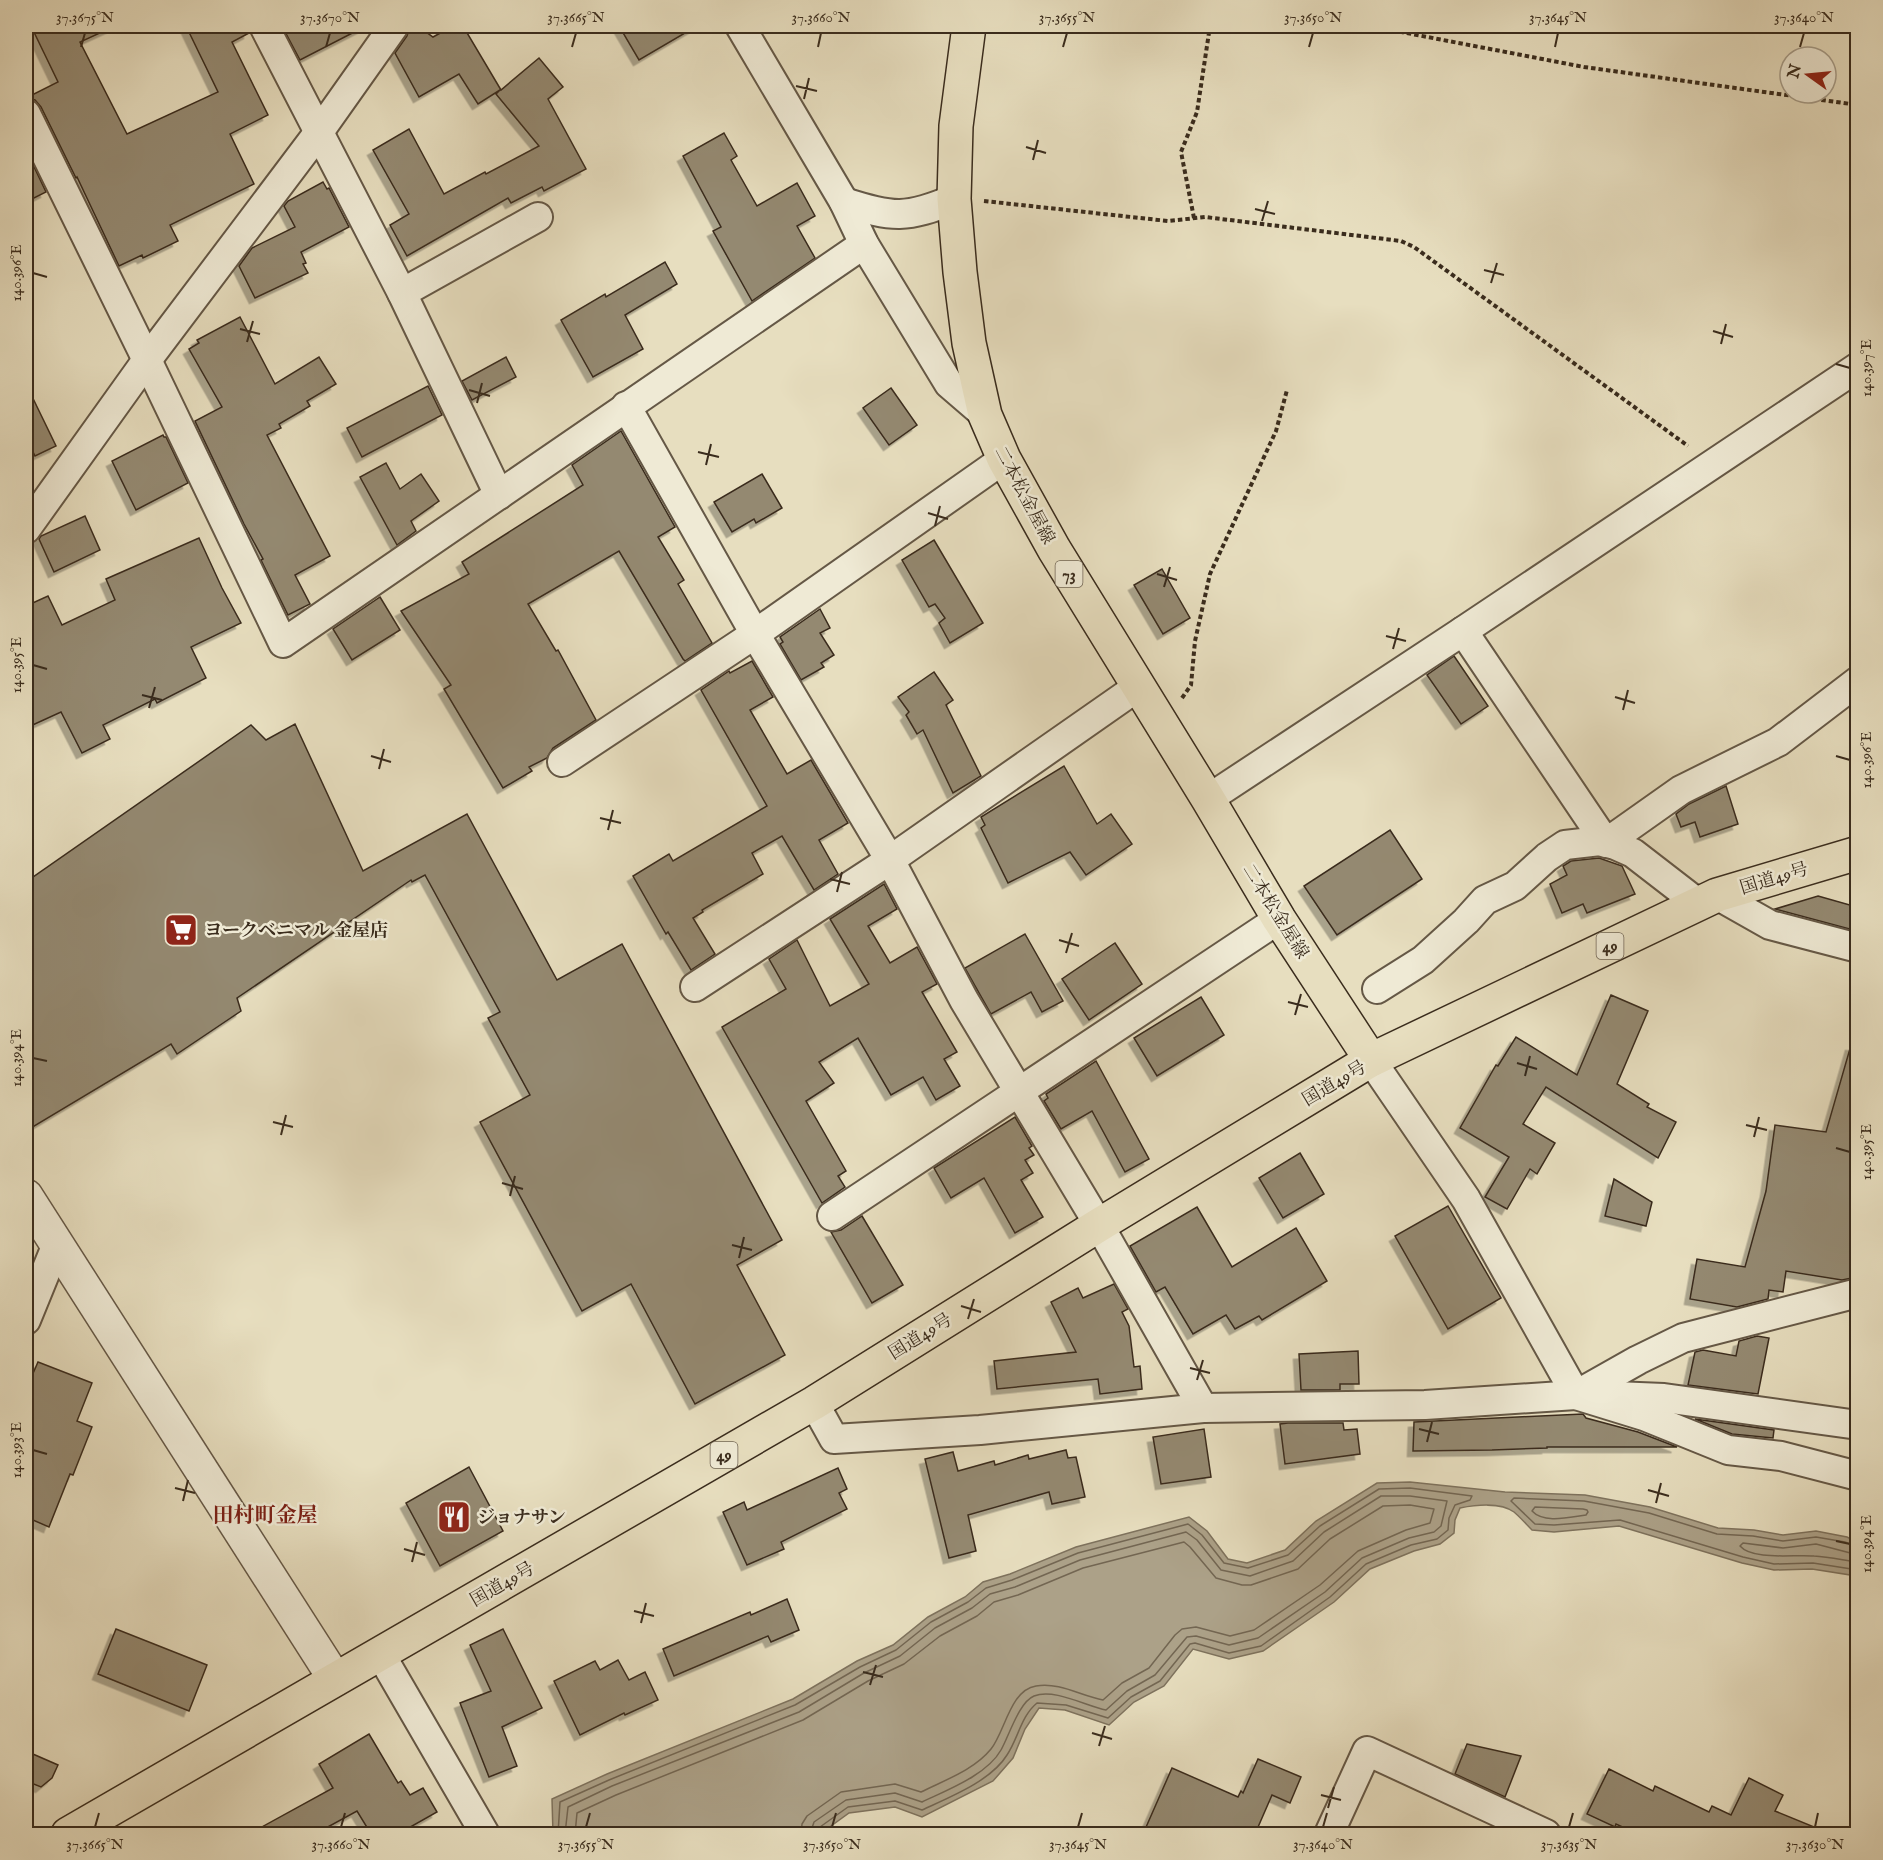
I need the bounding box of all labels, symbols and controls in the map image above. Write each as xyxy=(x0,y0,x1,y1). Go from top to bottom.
text: 37.3675°N xyxy=(56,8,114,27)
text: 37.3670°N xyxy=(300,8,360,27)
text: 37.3665°N xyxy=(547,8,605,27)
text: 37.3660°N xyxy=(791,8,851,27)
text: 37.3655°N xyxy=(1039,8,1095,27)
text: 37.3650°N xyxy=(1284,8,1342,27)
text: 37.3645°N xyxy=(1529,8,1587,27)
text: 37.3640°N xyxy=(1774,8,1834,27)
north arrow xyxy=(1778,45,1838,105)
text: N xyxy=(1784,62,1807,82)
text: 140.396°E xyxy=(7,244,26,302)
text: 140.397°E xyxy=(1857,339,1876,397)
street label: 二本松金屋線 xyxy=(988,443,1059,549)
road number: 73 xyxy=(1056,561,1082,587)
text: 140.395°E xyxy=(7,637,26,693)
text: 140.396°E xyxy=(1857,731,1876,789)
street label: 国道49号 xyxy=(1737,858,1812,901)
street label: 二本松金屋線 xyxy=(1236,860,1313,964)
supermarket icon: ヨークベニマル 金屋店 xyxy=(163,912,199,948)
place label: ヨークベニマル 金屋店 xyxy=(204,920,388,943)
road number: 49 xyxy=(1596,933,1624,959)
text: 140.394°E xyxy=(7,1029,26,1087)
street label: 国道49号 xyxy=(1299,1056,1371,1112)
text: 140.395°E xyxy=(1857,1124,1876,1180)
street label: 国道49号 xyxy=(885,1309,957,1366)
text: 140.393°E xyxy=(7,1422,26,1478)
road number: 49 xyxy=(710,1442,738,1468)
restaurant icon: ジョナサン xyxy=(436,1499,472,1535)
district label: 田村町金屋 xyxy=(213,1503,318,1530)
place label: ジョナサン xyxy=(477,1507,566,1530)
text: 140.394°E xyxy=(1857,1515,1876,1573)
street label: 国道49号 xyxy=(466,1558,539,1613)
text: 37.3665°N xyxy=(66,1835,124,1854)
text: 37.3660°N xyxy=(311,1835,371,1854)
text: 37.3655°N xyxy=(558,1835,614,1854)
text: 37.3650°N xyxy=(803,1835,861,1854)
text: 37.3645°N xyxy=(1049,1835,1107,1854)
text: 37.3640°N xyxy=(1293,1835,1353,1854)
text: 37.3635°N xyxy=(1541,1835,1597,1854)
text: 37.3630°N xyxy=(1786,1835,1844,1854)

